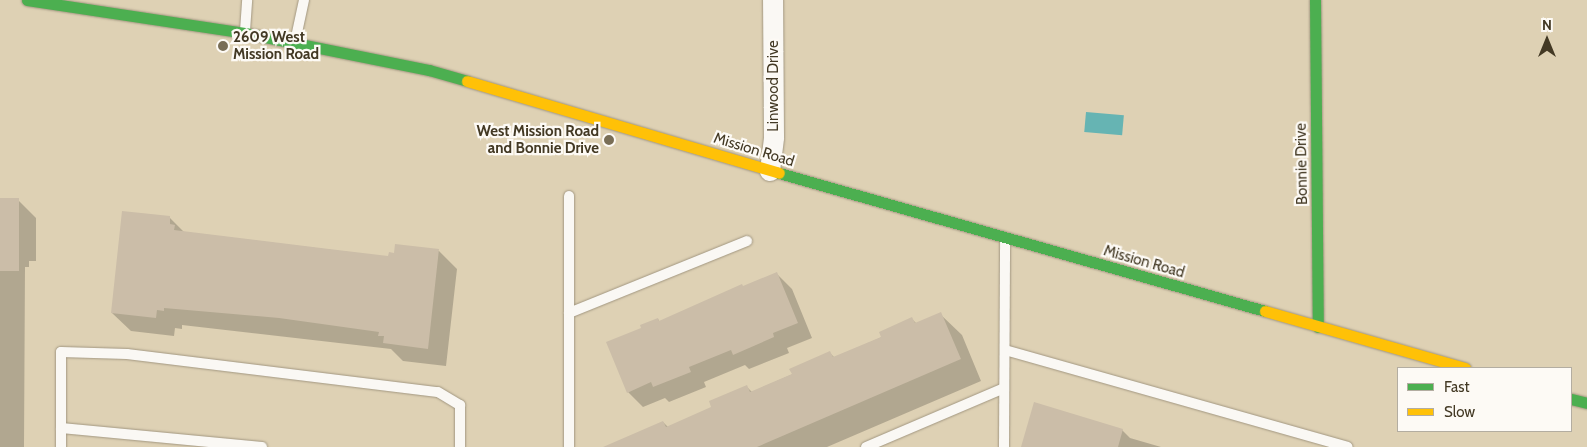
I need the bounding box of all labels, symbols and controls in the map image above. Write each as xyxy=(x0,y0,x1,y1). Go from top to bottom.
north arrow xyxy=(1522,15,1572,65)
text: N xyxy=(1542,16,1552,34)
place label: 2609 West Mission Road xyxy=(233,28,319,63)
marker: 2609 West Mission Road xyxy=(217,40,229,52)
street label: Linwood Drive xyxy=(765,40,783,132)
place label: West Mission Road and Bonnie Drive xyxy=(476,122,599,157)
street label: Bonnie Drive xyxy=(1292,123,1312,205)
street label: Mission Road xyxy=(712,129,796,171)
marker: West Mission Road and Bonnie Drive xyxy=(603,134,615,146)
street label: Mission Road xyxy=(1101,242,1187,282)
legend xyxy=(1397,367,1572,432)
text: Fast xyxy=(1444,378,1469,396)
text: Slow xyxy=(1444,403,1475,421)

